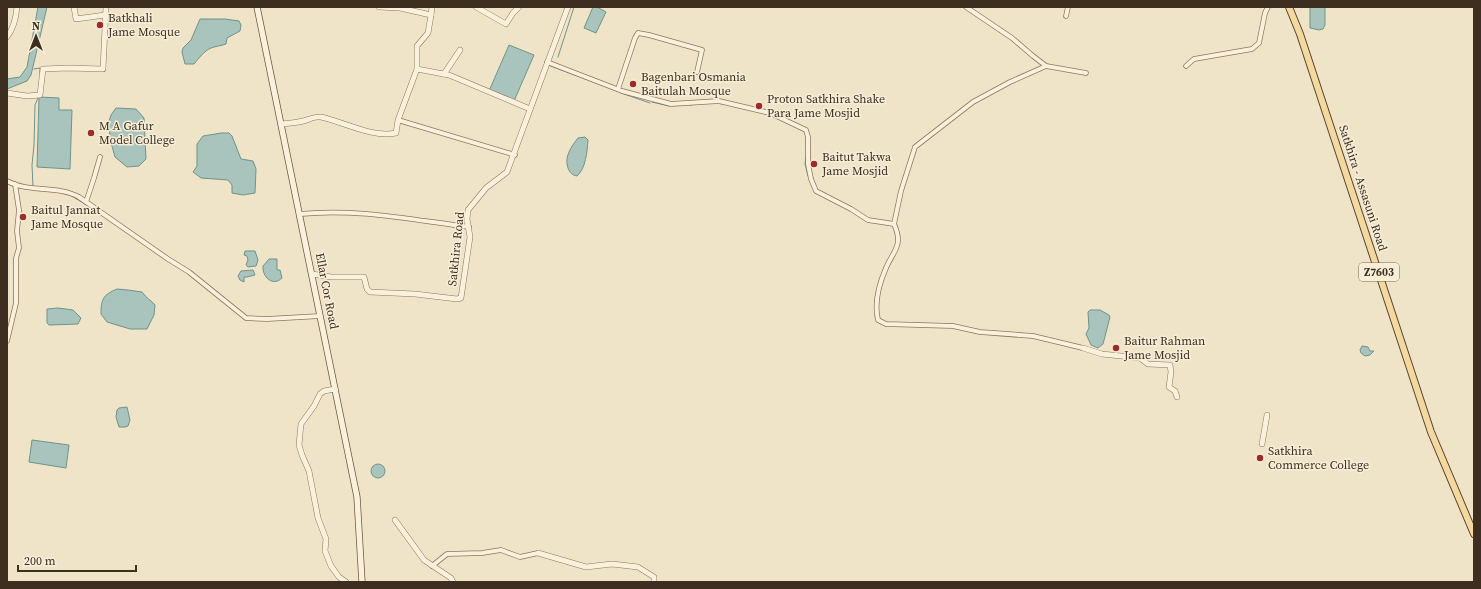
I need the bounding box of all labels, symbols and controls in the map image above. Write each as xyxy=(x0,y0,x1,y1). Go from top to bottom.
place label: Batkhali Jame Mosque xyxy=(107,10,180,40)
north arrow xyxy=(16,16,56,56)
text: N xyxy=(32,19,40,34)
marker: Batkhali Jame Mosque xyxy=(95,20,105,30)
place label: Bagenbari Osmania Baitulah Mosque xyxy=(641,69,747,99)
marker: Bagenbari Osmania Baitulah Mosque xyxy=(628,79,638,89)
place label: Proton Satkhira Shake Para Jame Mosjid xyxy=(767,91,885,121)
marker: Proton Satkhira Shake Para Jame Mosjid xyxy=(754,101,764,111)
place label: M A Gafur Model College xyxy=(99,118,175,148)
street label: Satkhira - Assasuni Road xyxy=(1335,123,1391,253)
marker: M A Gafur Model College xyxy=(86,128,96,138)
place label: Baitut Takwa Jame Mosjid xyxy=(821,149,892,179)
marker: Baitut Takwa Jame Mosjid xyxy=(809,159,819,169)
place label: Baitul Jannat Jame Mosque xyxy=(30,202,103,232)
street label: Satkhira Road xyxy=(444,211,468,287)
marker: Baitul Jannat Jame Mosque xyxy=(18,212,28,222)
street label: Ellar Cor Road xyxy=(312,251,342,331)
road number: Z7603 xyxy=(1359,263,1399,281)
place label: Baitur Rahman Jame Mosjid xyxy=(1123,333,1205,363)
marker: Baitur Rahman Jame Mosjid xyxy=(1111,343,1121,353)
place label: Satkhira Commerce College xyxy=(1268,443,1369,473)
marker: Satkhira Commerce College xyxy=(1255,453,1265,463)
scale bar xyxy=(18,547,136,573)
text: 200 m xyxy=(24,553,56,569)

